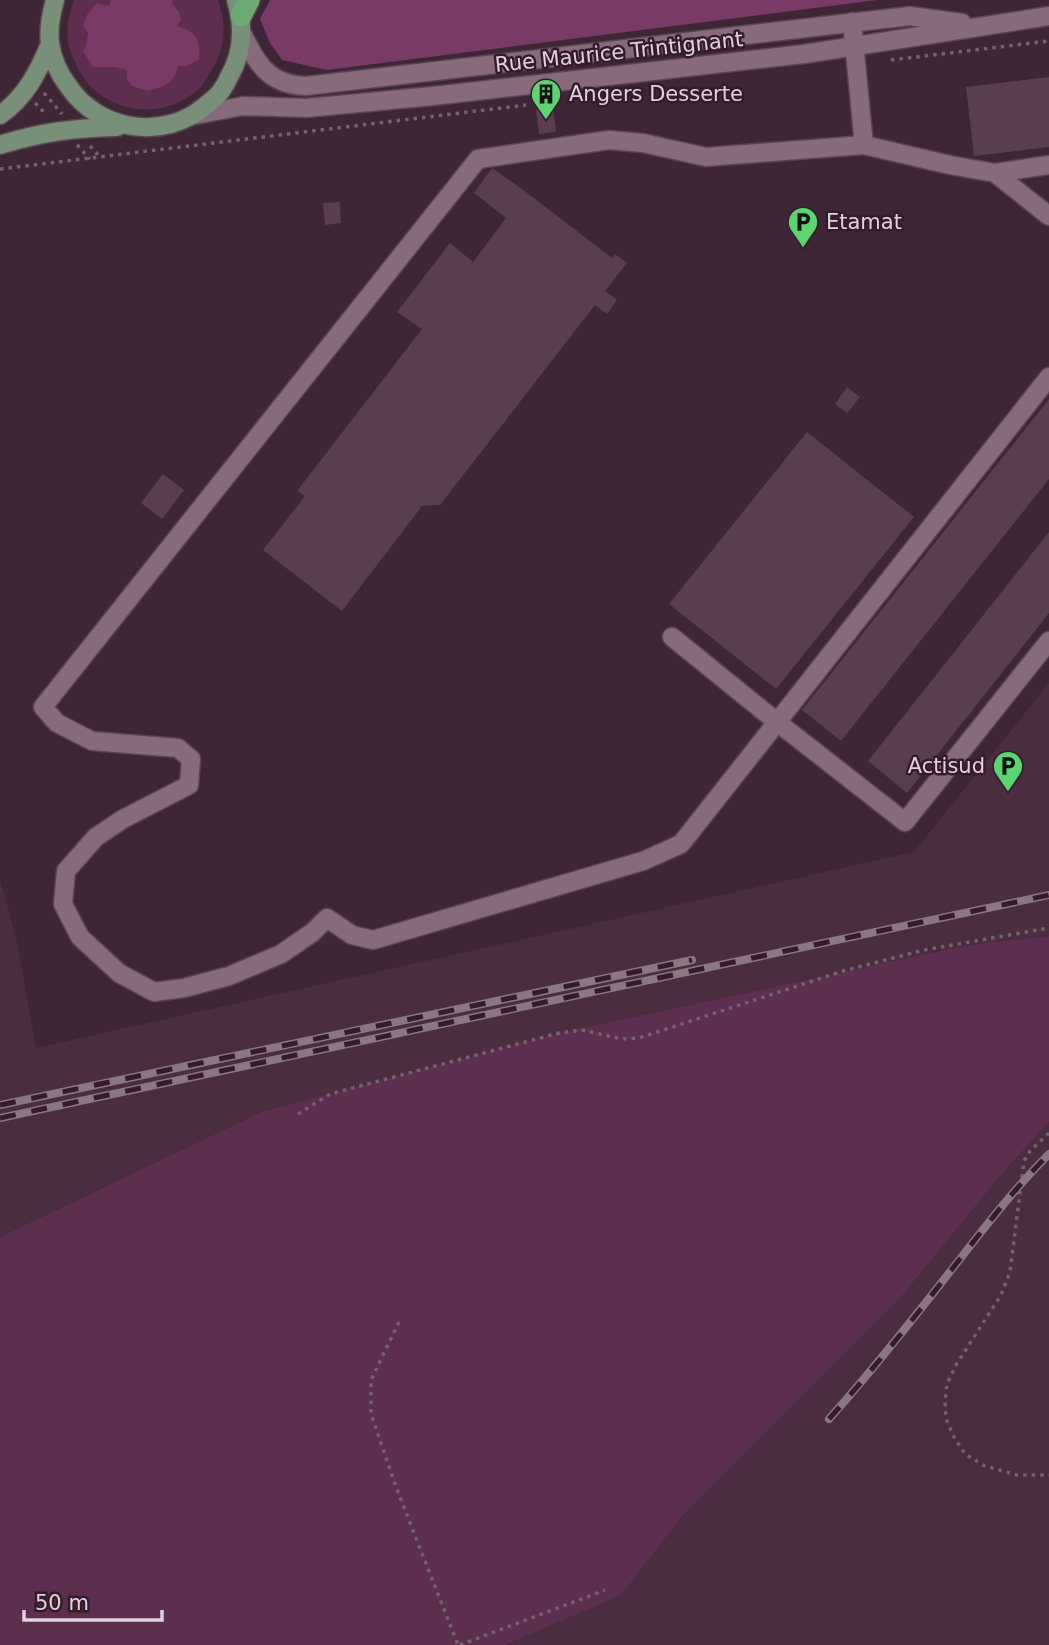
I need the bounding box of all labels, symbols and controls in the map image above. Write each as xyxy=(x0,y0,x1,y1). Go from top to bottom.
street label: Rue Maurice Trintignant xyxy=(494,27,744,77)
building icon: Angers Desserte xyxy=(529,77,563,121)
place label: Angers Desserte xyxy=(569,82,743,106)
parking icon: Etamat xyxy=(786,205,820,249)
place label: Etamat xyxy=(826,210,902,234)
parking icon: Actisud xyxy=(991,749,1025,793)
place label: Actisud xyxy=(908,754,985,778)
scale bar xyxy=(24,1578,163,1622)
text: 50 m xyxy=(35,1591,89,1615)

